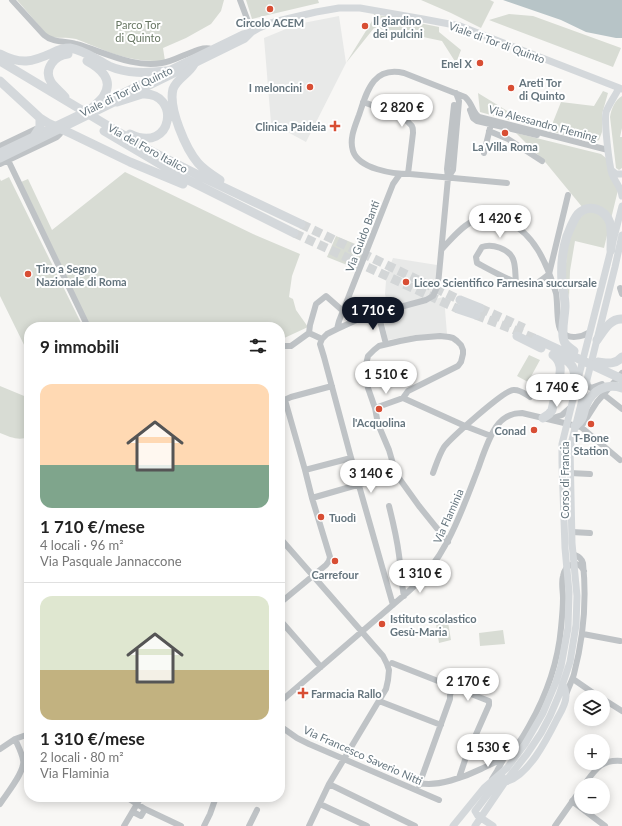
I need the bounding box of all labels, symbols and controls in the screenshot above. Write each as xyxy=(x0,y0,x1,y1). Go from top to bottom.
marker: Circolo ACEM xyxy=(265,4,275,14)
place label: Il giardino dei pulcini xyxy=(373,14,423,40)
place label: Circolo ACEM xyxy=(236,16,304,29)
park label: Parco Tor di Quinto xyxy=(115,18,161,44)
street label: Viale di Tor di Quinto xyxy=(447,19,547,65)
marker: Il giardino dei pulcini xyxy=(360,21,370,31)
place label: Enel X xyxy=(441,57,473,70)
marker: Enel X xyxy=(475,58,485,68)
street label: Viale di Tor di Quinto xyxy=(78,63,174,119)
place label: Areti Tor di Quinto xyxy=(518,76,565,102)
place label: I meloncini xyxy=(249,81,302,94)
marker: I meloncini xyxy=(305,82,315,92)
marker: Areti Tor di Quinto xyxy=(506,83,516,93)
pin: 2 820 € xyxy=(365,94,439,128)
text: 2 820 € xyxy=(380,99,424,115)
street label: Via Alessandro Fleming xyxy=(487,102,599,144)
place label: Clinica Paideia xyxy=(255,120,326,133)
marker: Clinica Paideia xyxy=(329,120,341,132)
street label: Via del Foro Italico xyxy=(106,121,190,175)
marker: La Villa Roma xyxy=(500,128,510,138)
place label: La Villa Roma xyxy=(472,140,538,153)
street label: Via Guido Banti xyxy=(342,198,382,274)
pin: 1 420 € xyxy=(463,205,537,239)
text: 1 420 € xyxy=(478,210,522,226)
place label: Tiro a Segno Nazionale di Roma xyxy=(36,262,127,288)
marker: Tiro a Segno Nazionale di Roma xyxy=(23,269,33,279)
place label: Liceo Scientifico Farnesina succursale xyxy=(414,276,597,289)
marker: Liceo Scientifico Farnesina succursale xyxy=(401,277,411,287)
pin: 1 710 € xyxy=(336,297,410,331)
text: 1 710 € xyxy=(351,302,395,318)
icon: filters xyxy=(247,335,269,357)
text: 9 immobili xyxy=(40,336,119,357)
pin: 1 510 € xyxy=(349,361,423,395)
text: 1 510 € xyxy=(364,366,408,382)
pin: 1 740 € xyxy=(520,374,594,408)
text: 1 740 € xyxy=(535,379,579,395)
marker: l'Acquolina xyxy=(374,404,384,414)
icon: home xyxy=(119,410,191,482)
place label: l'Acquolina xyxy=(352,416,406,429)
marker: T-Bone Station xyxy=(586,419,596,429)
place label: Conad xyxy=(494,424,526,437)
marker: Conad xyxy=(529,425,539,435)
place label: T-Bone Station xyxy=(573,431,609,457)
street label: Corso di Francia xyxy=(558,441,571,519)
pin: 3 140 € xyxy=(334,460,408,494)
text: 3 140 € xyxy=(349,465,393,481)
street label: Via Flaminia xyxy=(430,487,466,545)
place label: Tuodì xyxy=(329,511,356,524)
marker: Tuodì xyxy=(316,512,326,522)
text: 1 710 €/mese xyxy=(40,516,145,537)
text: 4 locali · 96 m² xyxy=(40,537,124,553)
text: Via Pasquale Jannaccone xyxy=(40,553,182,569)
marker: Carrefour xyxy=(330,556,340,566)
pin: 1 310 € xyxy=(383,560,457,594)
text: 1 310 € xyxy=(398,565,442,581)
place label: Carrefour xyxy=(311,568,359,581)
place label: Istituto scolastico Gesù-Maria xyxy=(390,612,476,638)
marker: Istituto scolastico Gesù-Maria xyxy=(377,619,387,629)
icon: home xyxy=(119,622,191,694)
pin: 2 170 € xyxy=(431,668,505,702)
text: 2 170 € xyxy=(446,673,490,689)
place label: Farmacia Rallo xyxy=(311,687,382,700)
marker: Farmacia Rallo xyxy=(298,688,308,698)
map controls xyxy=(574,690,610,814)
button: layers xyxy=(574,690,610,726)
street label: Via Francesco Saverio Nitti xyxy=(301,723,425,787)
text: 1 310 €/mese xyxy=(40,728,145,749)
pin: 1 530 € xyxy=(451,734,525,768)
button: + xyxy=(574,734,610,770)
text: 1 530 € xyxy=(466,739,510,755)
text: 2 locali · 80 m² xyxy=(40,749,124,765)
text: Via Flaminia xyxy=(40,765,109,781)
button: − xyxy=(574,778,610,814)

